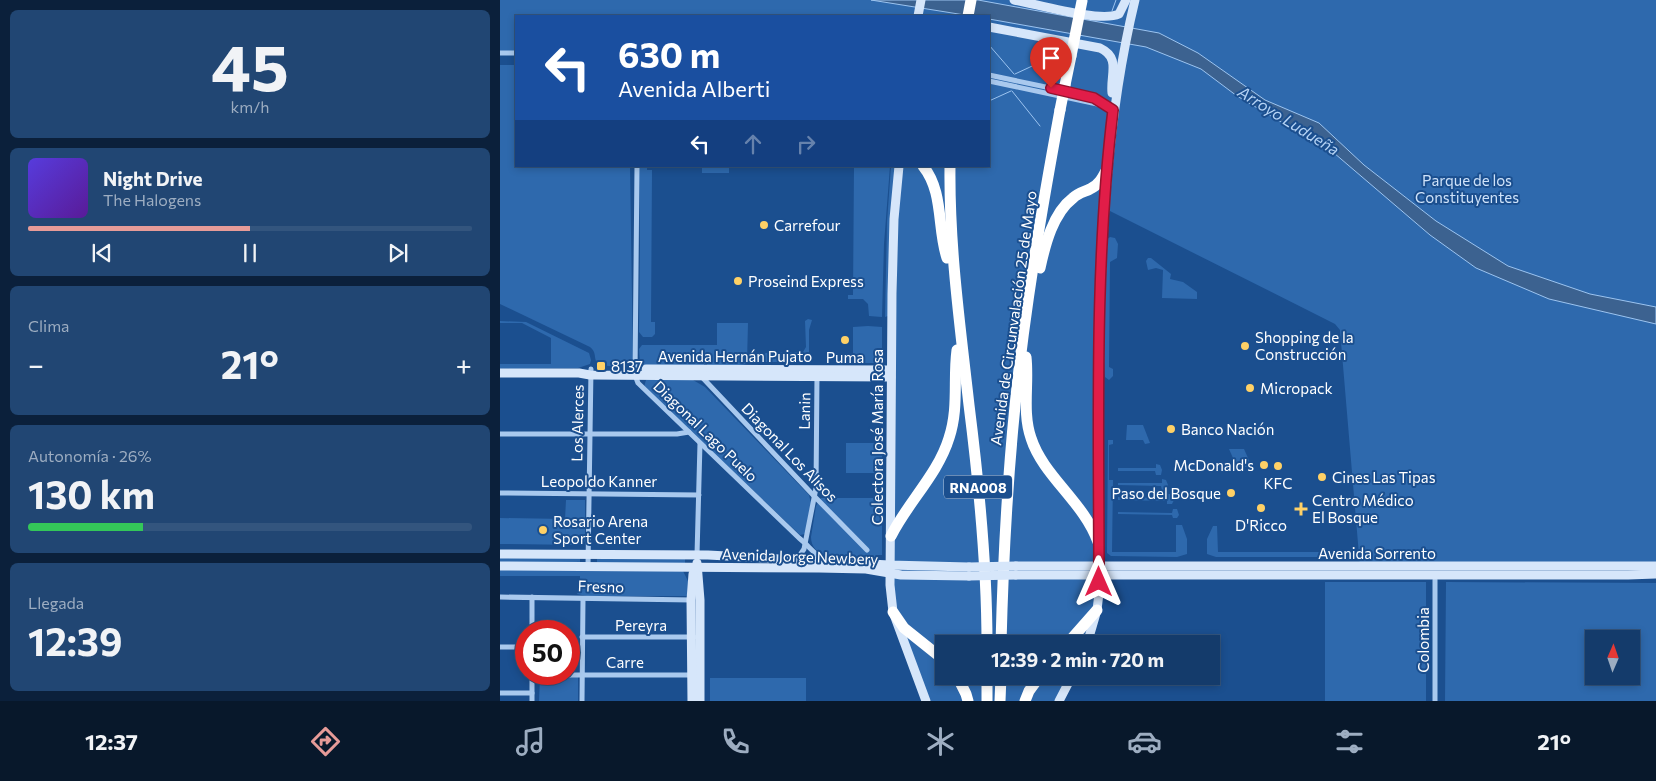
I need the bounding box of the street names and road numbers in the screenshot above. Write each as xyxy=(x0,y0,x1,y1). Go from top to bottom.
street label: Avenida de Circunvalación 25 de Mayo xyxy=(986,190,1040,446)
street label: Avenida Hernán Pujato xyxy=(658,347,812,365)
street label: Colectora José María Rosa xyxy=(868,349,886,525)
street label: Diagonal Lago Puelo xyxy=(650,377,762,485)
street label: Los Alerces xyxy=(567,384,587,462)
street label: Lanin xyxy=(795,392,813,430)
street label: Diagonal Los Alisos xyxy=(738,399,842,505)
street label: Leopoldo Kanner xyxy=(541,472,657,490)
road number: RNA008 xyxy=(944,476,1012,498)
street label: Avenida Jorge Newbery xyxy=(721,544,879,568)
street label: Avenida Sorrento xyxy=(1318,544,1436,562)
street label: Fresno xyxy=(577,576,625,596)
street label: Colombia xyxy=(1414,607,1432,673)
street label: Pereyra xyxy=(615,616,667,634)
street label: Carre xyxy=(606,653,644,671)

